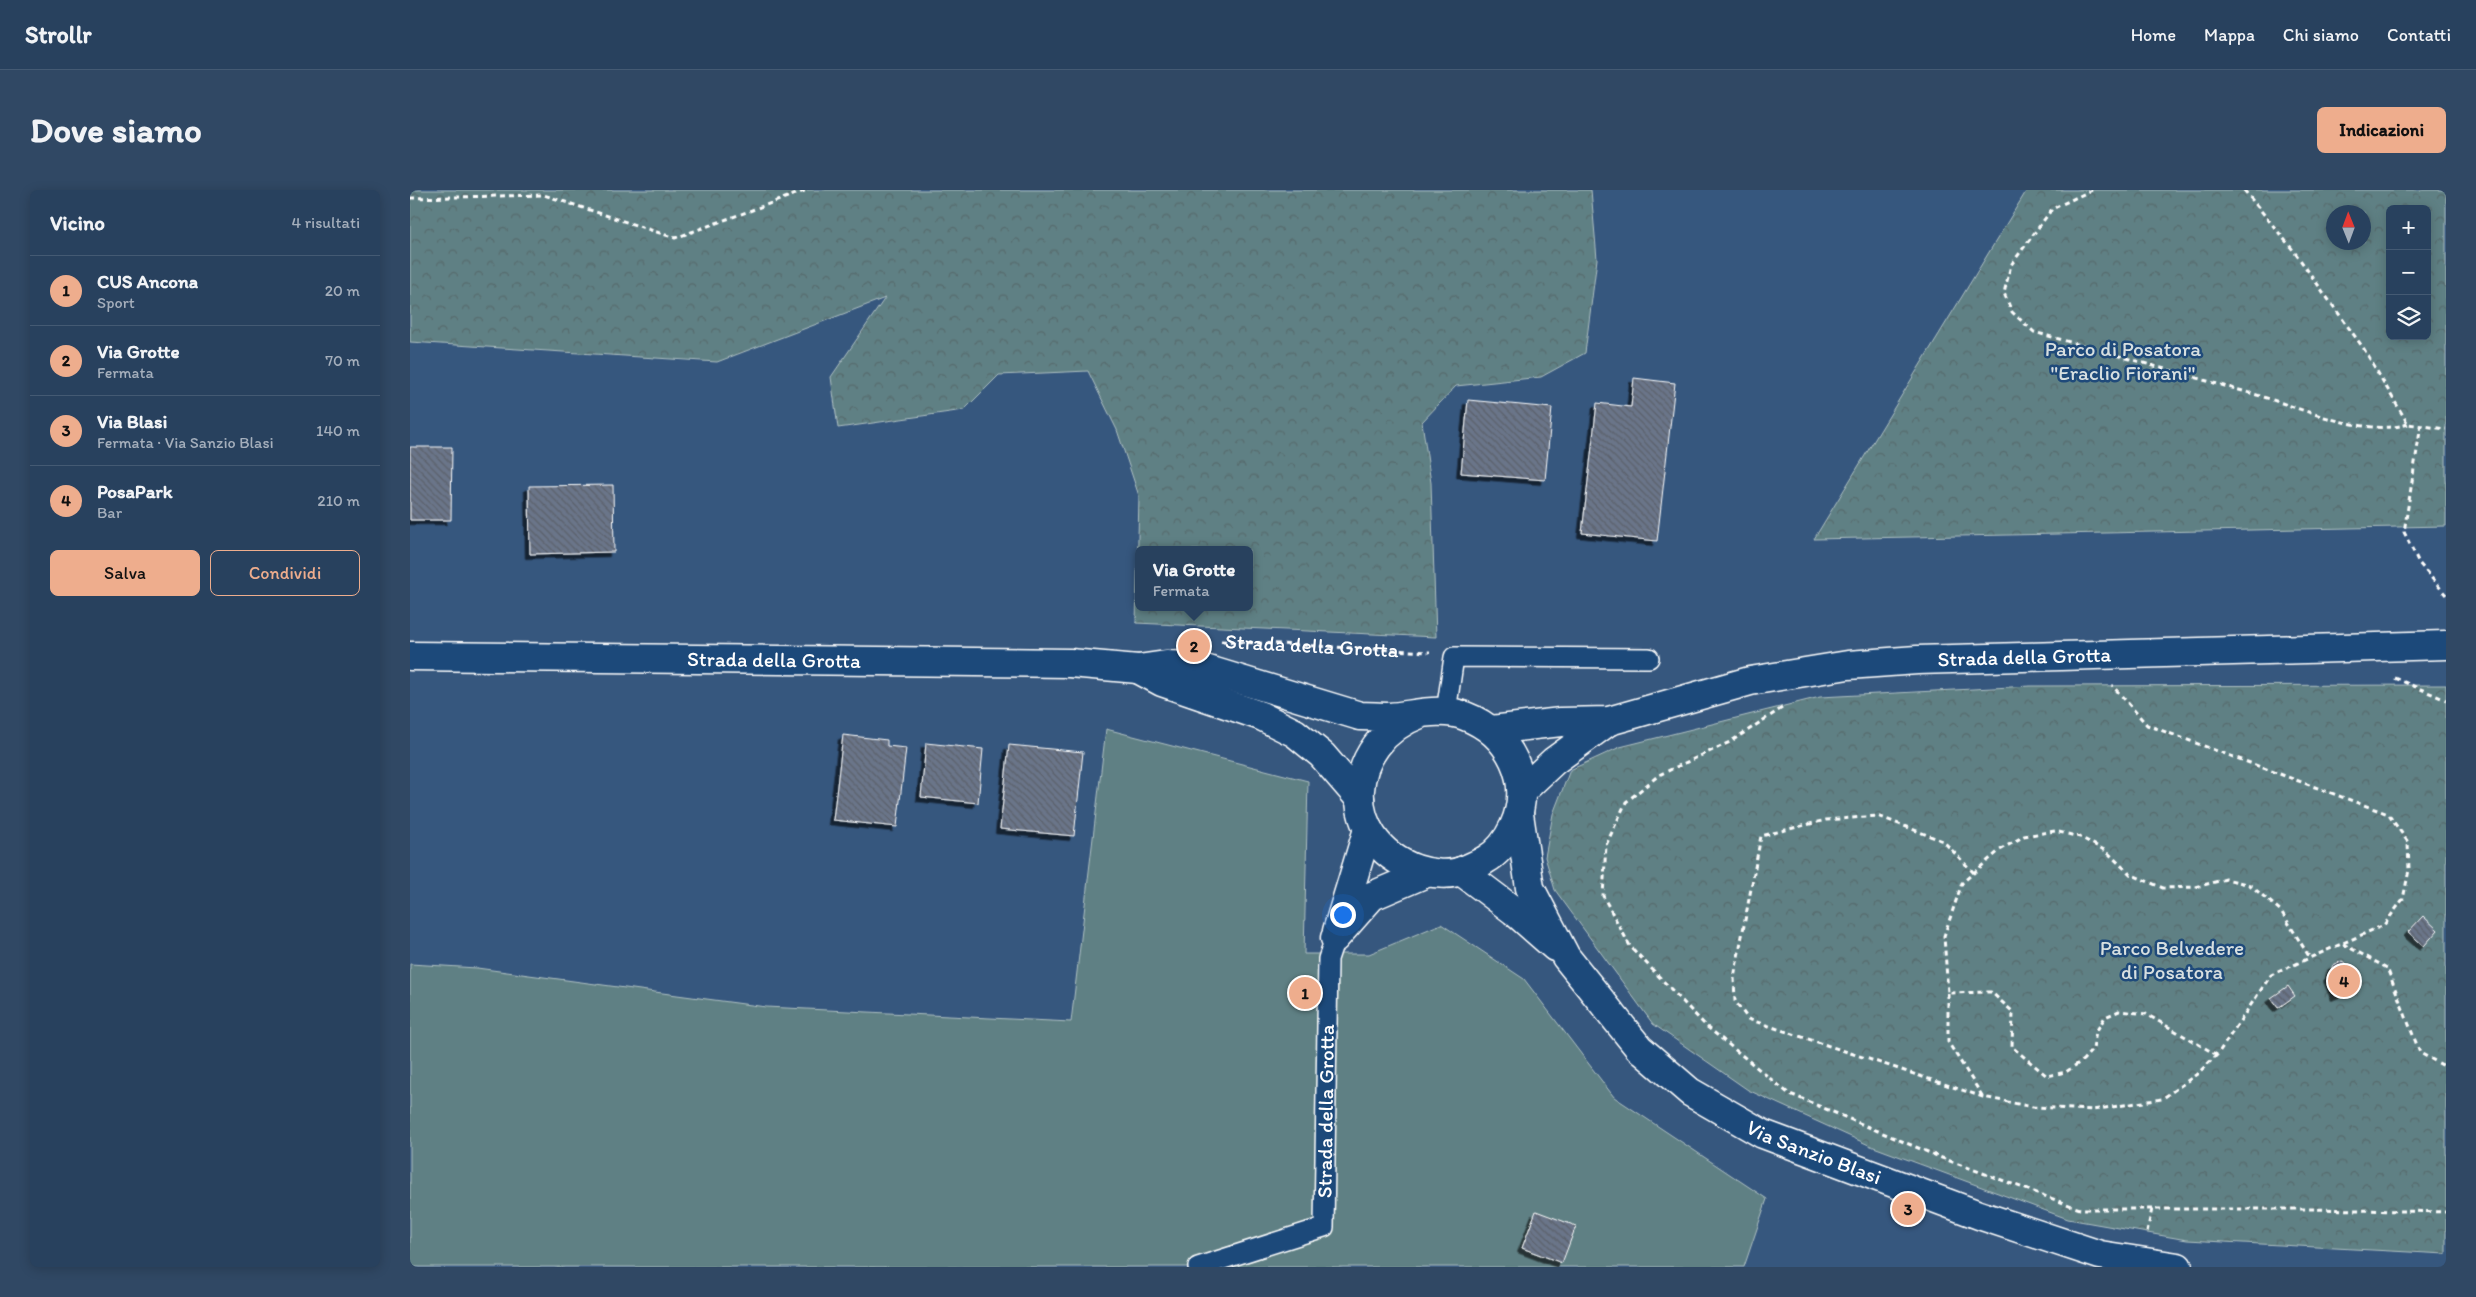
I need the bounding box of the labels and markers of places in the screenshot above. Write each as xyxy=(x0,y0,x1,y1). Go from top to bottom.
pin: 2 xyxy=(1178,627,1210,665)
pin: 4 xyxy=(2328,962,2360,1000)
pin: 1 xyxy=(1289,974,1321,1012)
pin: 3 xyxy=(1892,1190,1924,1228)

